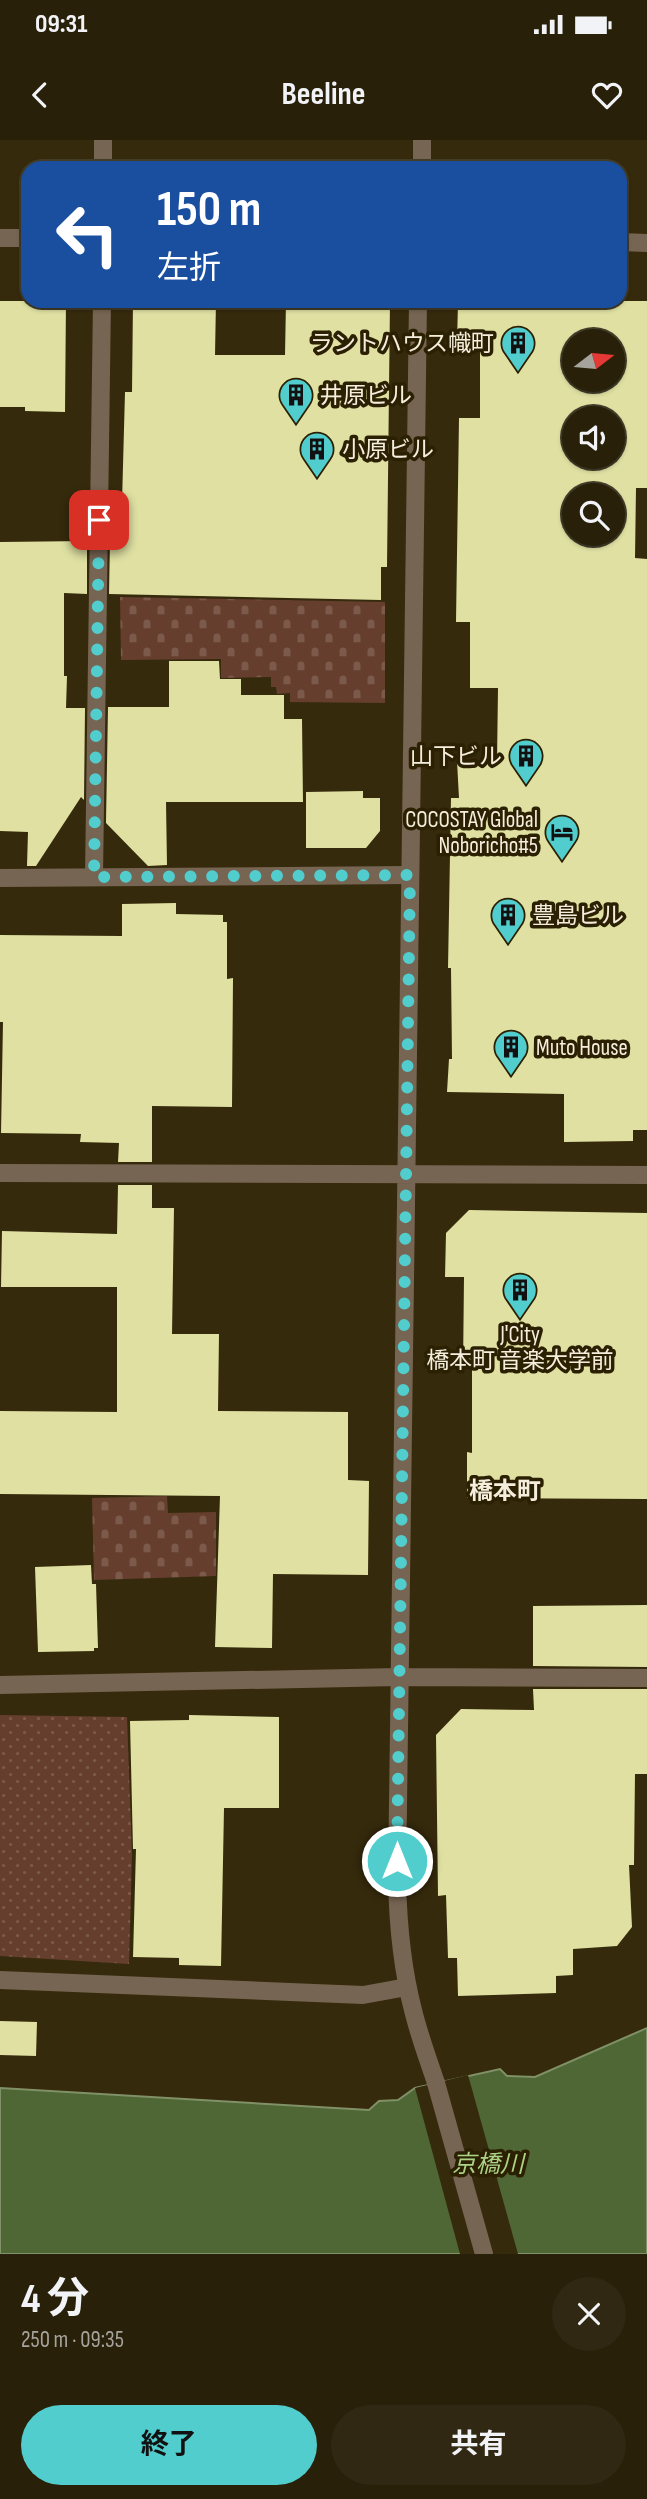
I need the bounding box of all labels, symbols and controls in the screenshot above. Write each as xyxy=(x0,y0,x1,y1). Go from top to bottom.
text: 09:31 xyxy=(35,9,87,40)
text: Beeline xyxy=(282,75,365,114)
icon: back xyxy=(21,76,59,114)
icon: heart xyxy=(588,76,626,114)
text: 150 m xyxy=(157,181,261,240)
icon: left xyxy=(42,189,133,280)
text: 左折 xyxy=(157,249,221,288)
building icon: ラントハウス幟町 xyxy=(499,324,537,373)
north arrow xyxy=(562,329,625,392)
map controls xyxy=(562,329,625,546)
place label: ラントハウス幟町 xyxy=(310,330,494,358)
building icon: 井原ビル xyxy=(277,376,315,425)
place label: 井原ビル xyxy=(320,382,412,410)
button: sound xyxy=(562,406,625,469)
building icon: 小原ビル xyxy=(298,430,336,479)
place label: 小原ビル xyxy=(342,436,434,464)
button: search xyxy=(562,483,625,546)
pin xyxy=(69,490,129,550)
icon: arrive xyxy=(80,501,118,539)
building icon: 山下ビル xyxy=(507,737,545,786)
place label: 山下ビル xyxy=(410,743,502,771)
place label: COCOSTAY Global Noboricho#5 xyxy=(405,806,538,860)
hotel icon: COCOSTAY Global Noboricho#5 xyxy=(543,813,581,862)
building icon: 豊島ビル xyxy=(489,896,527,945)
place label: 豊島ビル xyxy=(532,902,624,930)
building icon: Muto House xyxy=(492,1028,530,1077)
place label: Muto House xyxy=(536,1034,628,1062)
building icon: J'City 橋本町 音楽大学前 xyxy=(501,1271,539,1320)
place label: J'City 橋本町 音楽大学前 xyxy=(426,1321,614,1375)
district label: 橋本町 xyxy=(469,1477,541,1506)
position arrow xyxy=(360,1824,434,1898)
water label: 京橋川 xyxy=(452,2150,527,2179)
text: 4 分 xyxy=(21,2274,89,2325)
button: close xyxy=(552,2277,626,2351)
text: 250 m · 09:35 xyxy=(21,2326,124,2354)
button: 終了 xyxy=(21,2405,317,2485)
button: 共有 xyxy=(331,2405,626,2485)

